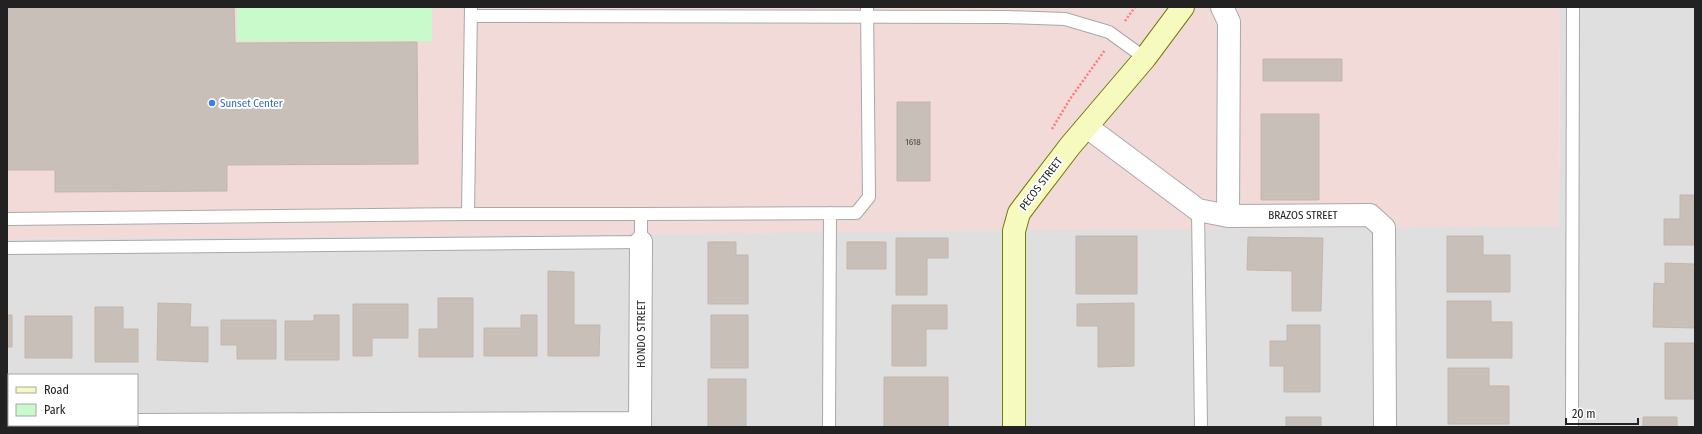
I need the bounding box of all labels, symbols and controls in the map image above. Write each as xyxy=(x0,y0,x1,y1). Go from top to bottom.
place label: Sunset Center xyxy=(220,97,283,110)
marker: Sunset Center xyxy=(207,98,217,108)
house number: 1618 xyxy=(905,137,921,147)
street label: PECOS STREET xyxy=(1017,154,1066,213)
street label: BRAZOS STREET xyxy=(1268,209,1339,222)
street label: HONDO STREET xyxy=(635,299,648,368)
legend xyxy=(8,374,138,426)
text: Road xyxy=(44,383,69,397)
scale bar xyxy=(1566,400,1638,426)
text: Park xyxy=(44,403,66,417)
text: 20 m xyxy=(1572,407,1596,421)

